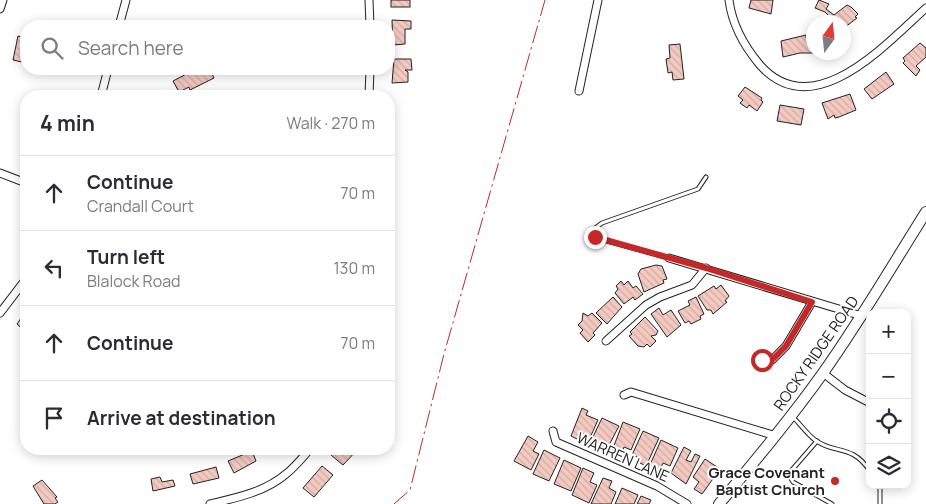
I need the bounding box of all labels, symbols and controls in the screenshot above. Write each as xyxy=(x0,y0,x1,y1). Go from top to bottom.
north arrow xyxy=(806,15,851,60)
search box xyxy=(20,20,395,75)
icon: search xyxy=(38,34,66,62)
text: Search here xyxy=(78,35,184,61)
text: 4 min xyxy=(40,109,95,137)
text: Walk · 270 m xyxy=(286,112,375,134)
text: Continue xyxy=(87,169,173,195)
icon: ahead xyxy=(40,179,68,207)
text: 70 m xyxy=(340,182,375,204)
text: Crandall Court xyxy=(87,195,194,217)
route end xyxy=(584,226,607,249)
text: Turn left xyxy=(87,244,165,270)
icon: left xyxy=(40,254,68,282)
text: 130 m xyxy=(333,257,375,279)
text: Blalock Road xyxy=(87,270,181,292)
street label: ROCKY RIDGE ROAD xyxy=(769,292,863,414)
map controls xyxy=(866,309,911,489)
button: + xyxy=(866,309,911,354)
icon: ahead xyxy=(40,329,68,357)
text: Continue xyxy=(87,330,173,356)
text: 70 m xyxy=(340,332,375,354)
route start xyxy=(751,349,774,372)
button: − xyxy=(866,354,911,399)
button: locate xyxy=(866,399,911,444)
icon: arrive xyxy=(40,404,68,432)
text: Arrive at destination xyxy=(87,405,276,431)
street label: WARREN LANE xyxy=(573,427,673,487)
button: layers xyxy=(866,444,911,489)
place label: Grace Covenant Baptist Church xyxy=(708,462,825,500)
marker: Grace Covenant Baptist Church xyxy=(829,475,841,487)

